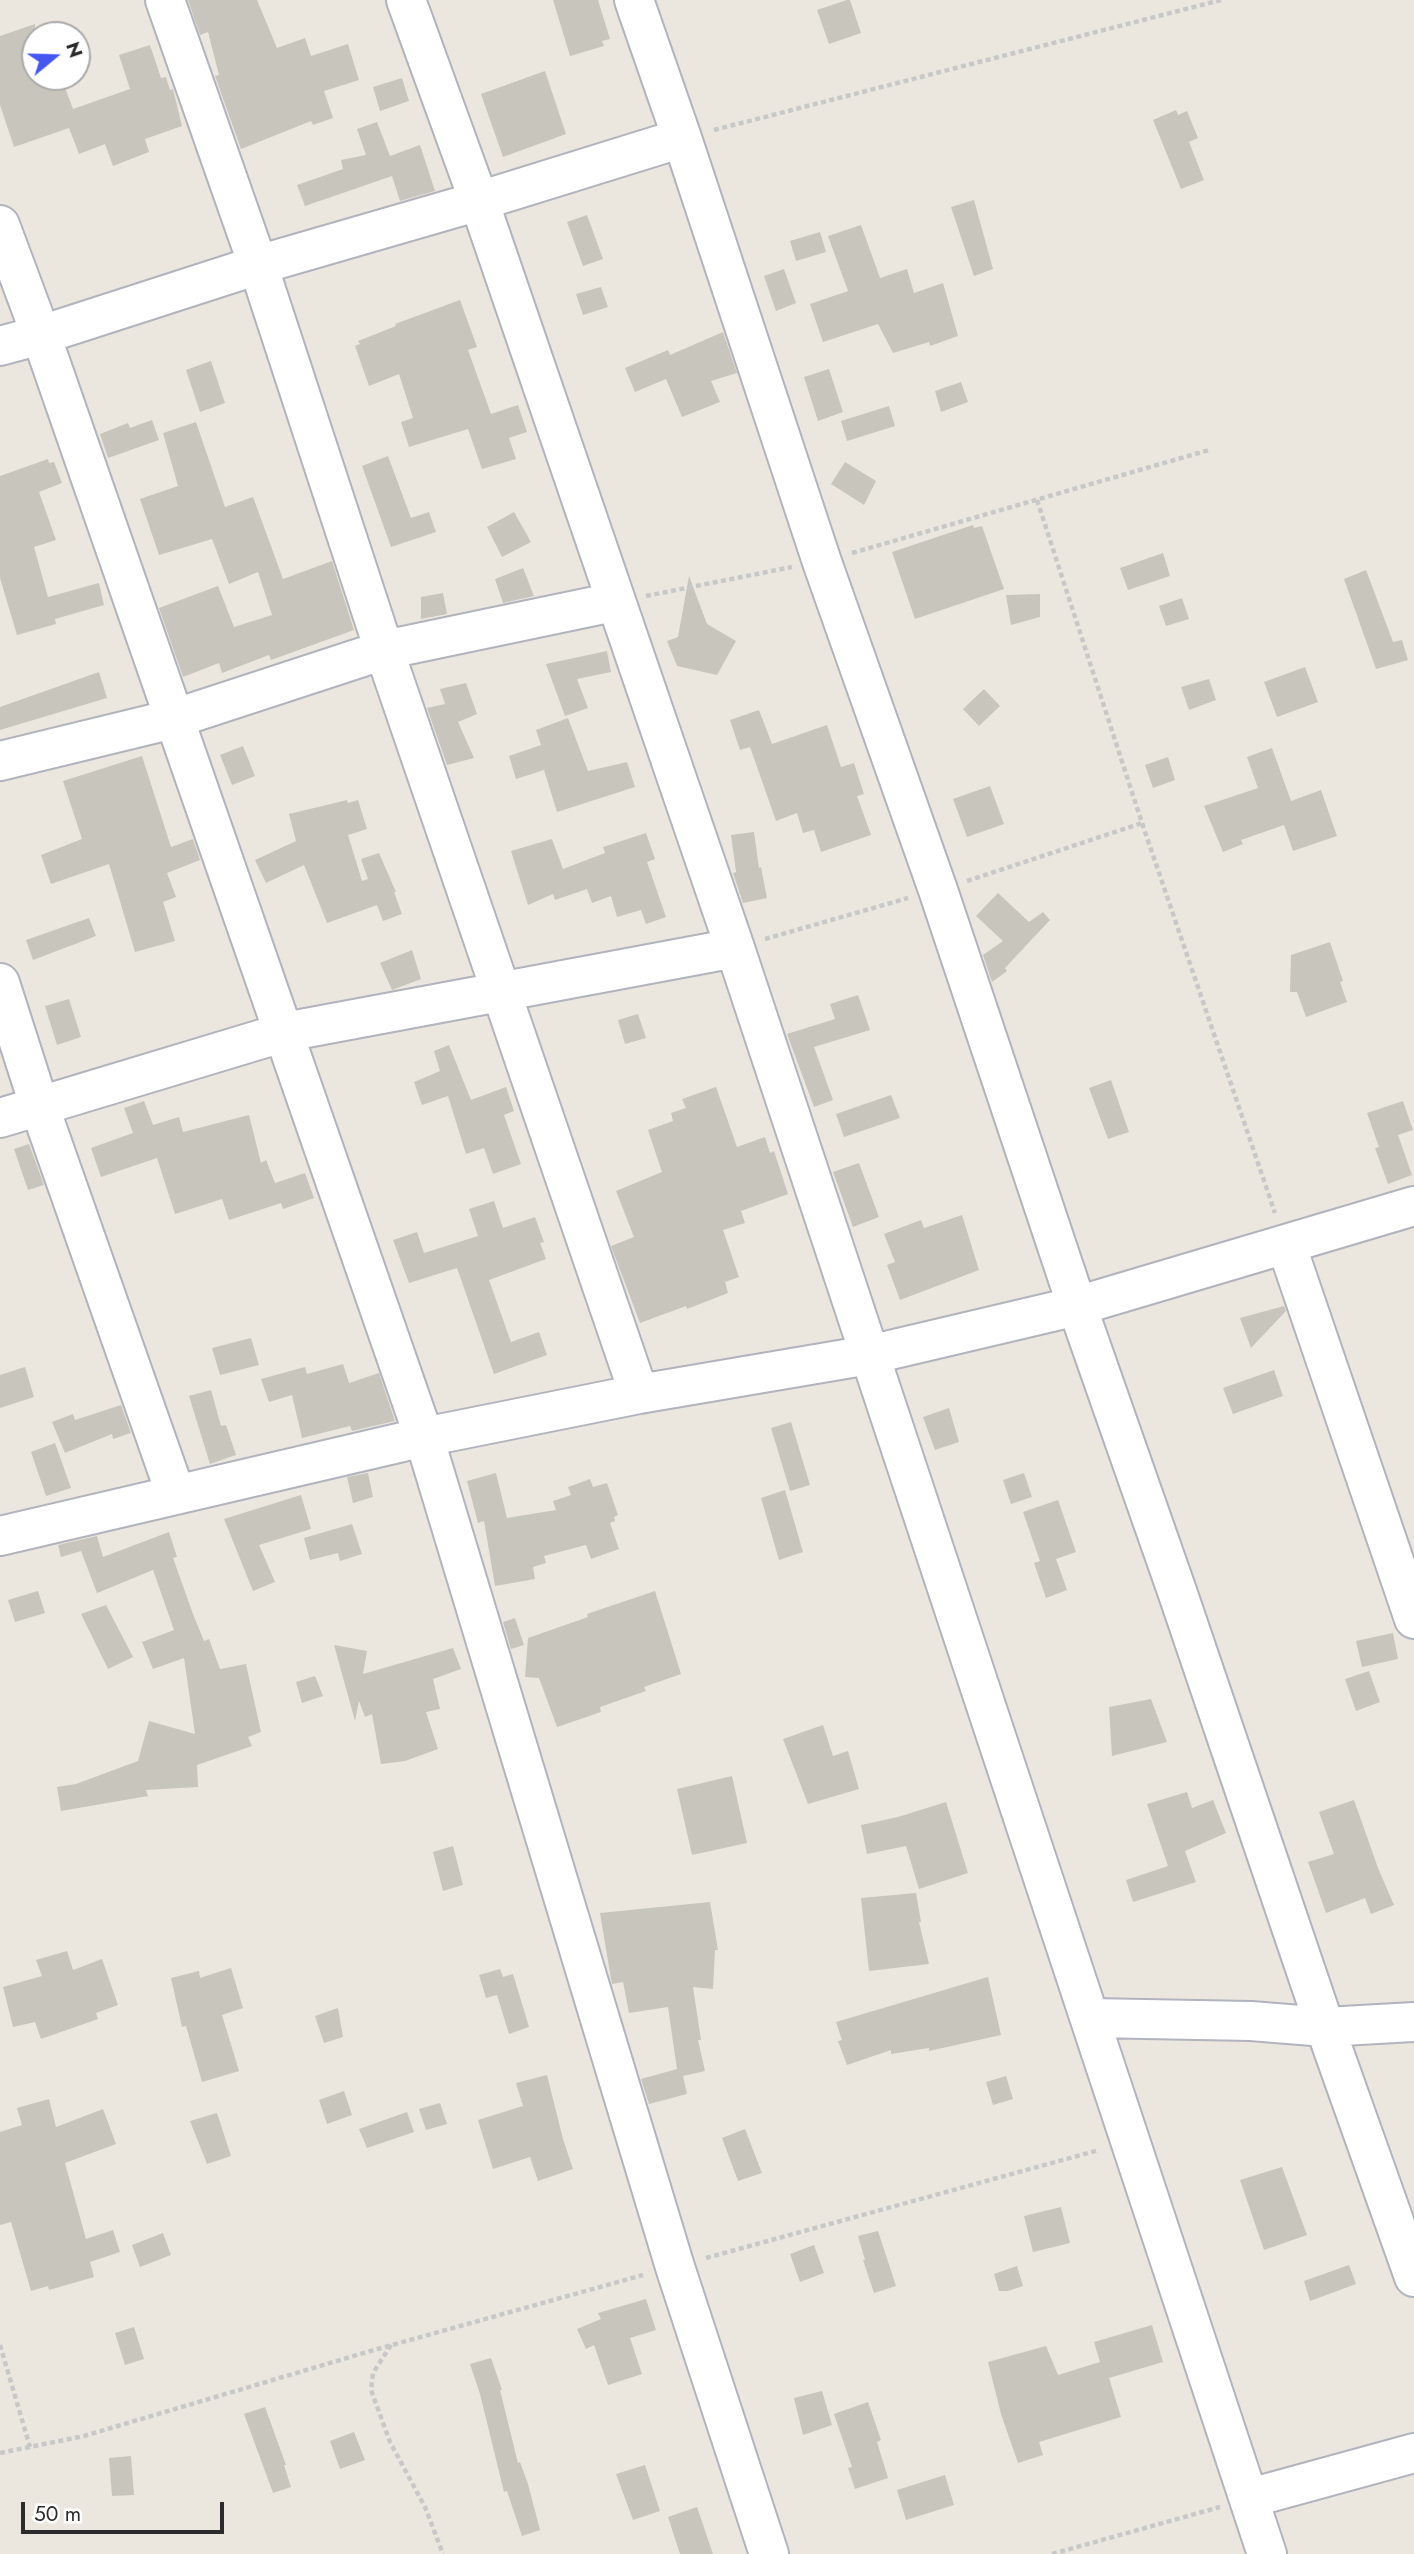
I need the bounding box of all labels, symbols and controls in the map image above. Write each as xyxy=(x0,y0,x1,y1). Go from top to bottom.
north arrow xyxy=(21,21,91,91)
text: N xyxy=(59,38,90,61)
scale bar xyxy=(24,2488,228,2532)
text: 50 m xyxy=(34,2499,81,2529)

